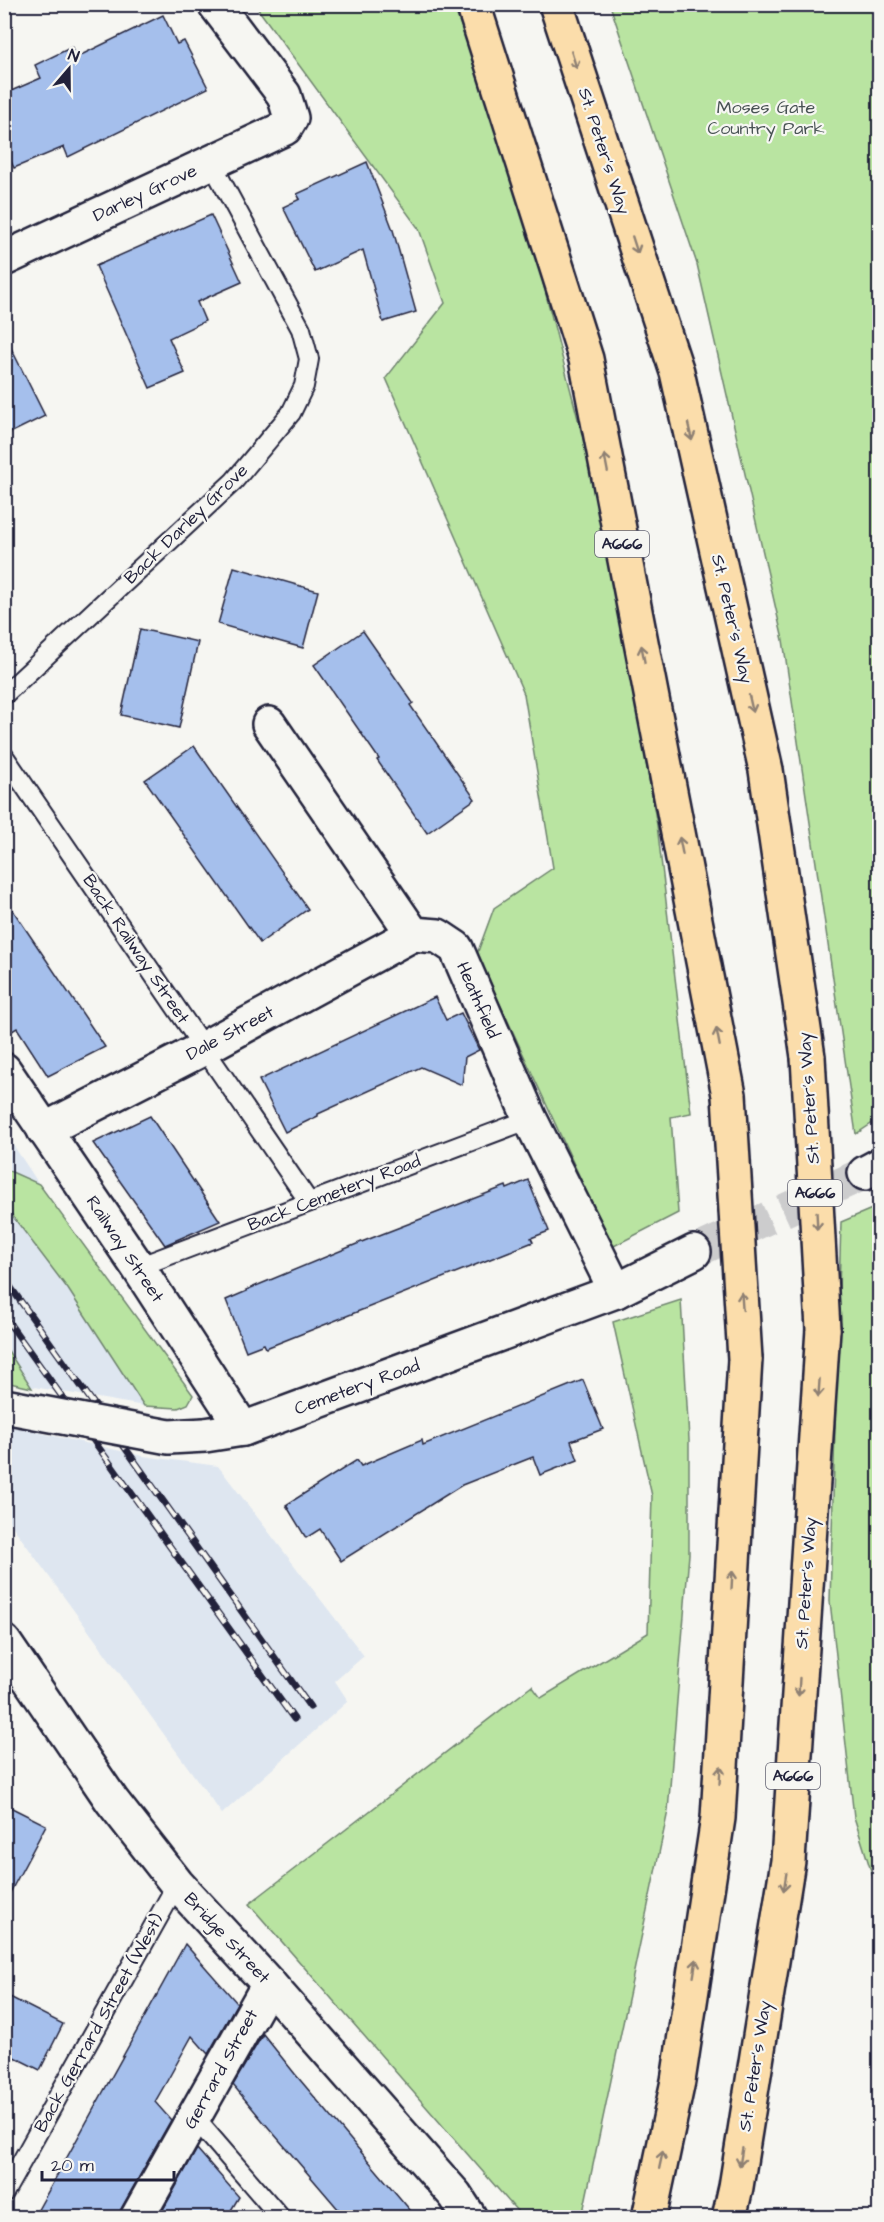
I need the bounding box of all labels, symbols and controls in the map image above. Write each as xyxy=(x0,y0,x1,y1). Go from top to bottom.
north arrow xyxy=(39,39,99,99)
text: N xyxy=(65,44,82,68)
one-way arrow xyxy=(569,50,580,69)
street label: St. Peter's Way xyxy=(571,84,636,218)
park label: Moses Gate Country Park xyxy=(708,95,824,142)
street label: Darley Grove xyxy=(89,158,202,229)
one-way arrow xyxy=(630,235,641,254)
one-way arrow xyxy=(685,422,697,441)
one-way arrow xyxy=(600,454,611,473)
street label: Back Darley Grove xyxy=(118,458,254,591)
road number: A666 xyxy=(595,531,649,557)
street label: St. Peter's Way xyxy=(704,552,759,686)
one-way arrow xyxy=(637,645,648,665)
one-way arrow xyxy=(746,695,758,714)
one-way arrow xyxy=(675,836,686,856)
street label: Back Railway Street xyxy=(76,869,196,1030)
street label: Heathfield xyxy=(450,958,506,1042)
street label: Dale Street xyxy=(182,999,279,1067)
one-way arrow xyxy=(712,1028,723,1047)
street label: St. Peter's Way xyxy=(792,1031,827,1165)
street label: Back Cemetery Road xyxy=(244,1149,424,1238)
road number: A666 xyxy=(788,1180,842,1206)
street label: Railway Street xyxy=(79,1191,170,1308)
one-way arrow xyxy=(812,1210,823,1230)
one-way arrow xyxy=(736,1291,747,1311)
street label: Cemetery Road xyxy=(291,1353,423,1422)
one-way arrow xyxy=(813,1377,824,1397)
street label: St. Peter's Way xyxy=(789,1516,824,1650)
one-way arrow xyxy=(727,1571,738,1591)
one-way arrow xyxy=(793,1677,804,1697)
road number: A666 xyxy=(766,1763,820,1789)
one-way arrow xyxy=(715,1766,726,1786)
one-way arrow xyxy=(779,1871,790,1891)
street label: Bridge Street xyxy=(177,1887,276,1990)
street label: Back Gerrard Street (West) xyxy=(28,1909,170,2137)
one-way arrow xyxy=(689,1959,700,1979)
street label: St. Peter's Way xyxy=(732,1999,779,2133)
street label: Gerrard Street xyxy=(178,2004,265,2133)
scale bar xyxy=(42,2144,174,2182)
one-way arrow xyxy=(735,2147,746,2166)
one-way arrow xyxy=(656,2151,667,2171)
text: 20 m xyxy=(51,2153,94,2178)

